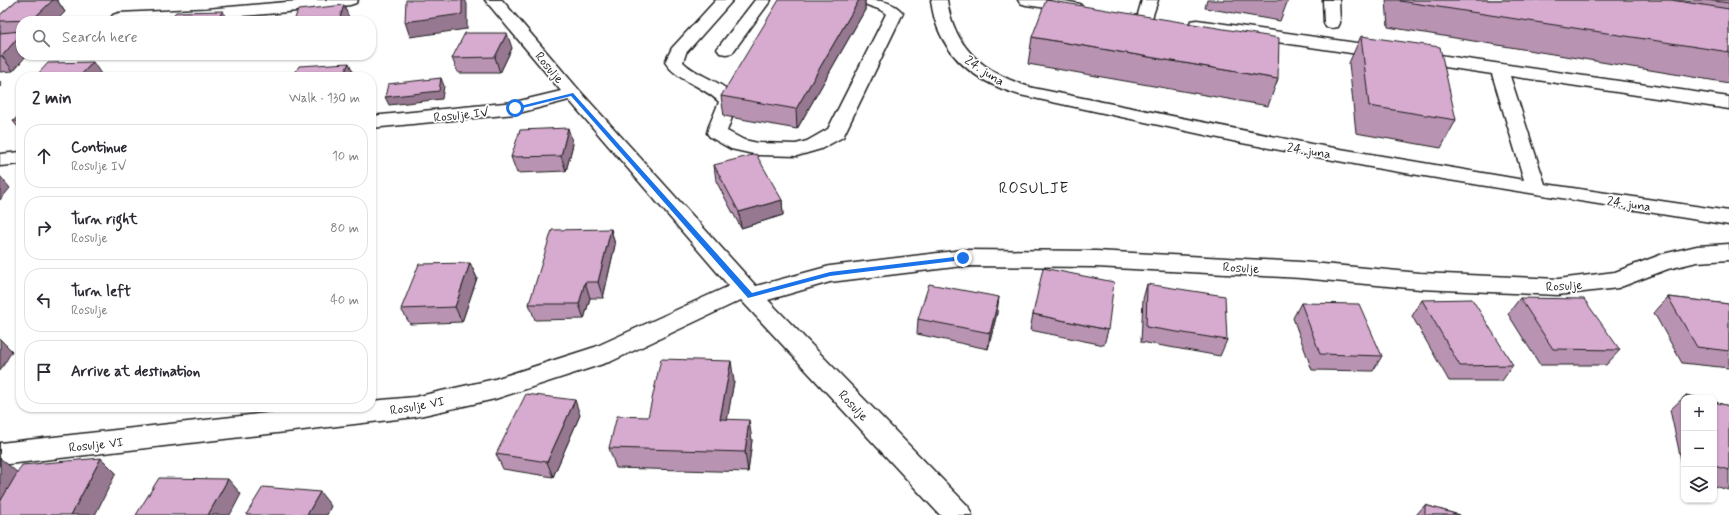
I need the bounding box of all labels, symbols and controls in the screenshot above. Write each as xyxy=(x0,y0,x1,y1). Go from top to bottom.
search box xyxy=(16,16,376,60)
icon: search xyxy=(30,27,52,49)
text: Search here xyxy=(62,28,138,48)
street label: Rosulje xyxy=(531,48,567,87)
street label: 24. juna xyxy=(961,52,1007,90)
text: 2 min xyxy=(32,87,72,109)
text: Walk · 130 m xyxy=(289,90,360,107)
route start xyxy=(506,99,524,117)
street label: Rosulje IV xyxy=(433,104,490,127)
text: Continue xyxy=(71,138,127,158)
street label: 24. juna xyxy=(1286,140,1332,163)
icon: ahead xyxy=(33,145,55,167)
text: 10 m xyxy=(332,148,359,165)
text: Rosulje IV xyxy=(71,158,126,175)
district label: ROSULJE xyxy=(999,179,1069,199)
street label: 24. juna xyxy=(1606,193,1652,216)
text: Turn right xyxy=(71,210,138,230)
icon: right xyxy=(33,217,55,239)
text: 80 m xyxy=(330,220,359,237)
text: Rosulje xyxy=(71,230,108,247)
route end xyxy=(954,249,972,267)
street label: Rosulje xyxy=(1222,259,1260,278)
street label: Rosulje xyxy=(1545,277,1583,296)
text: Turn left xyxy=(71,282,131,302)
icon: left xyxy=(33,289,55,311)
text: 40 m xyxy=(330,292,359,309)
text: Rosulje xyxy=(71,302,108,319)
icon: arrive xyxy=(33,361,55,383)
text: Arrive at destination xyxy=(71,362,200,382)
street label: Rosulje xyxy=(834,387,872,425)
street label: Rosulje VI xyxy=(389,393,446,420)
map controls xyxy=(1681,395,1717,503)
button: + xyxy=(1681,395,1717,431)
button: − xyxy=(1681,431,1717,467)
street label: Rosulje VI xyxy=(68,434,125,457)
button: layers xyxy=(1681,467,1717,503)

